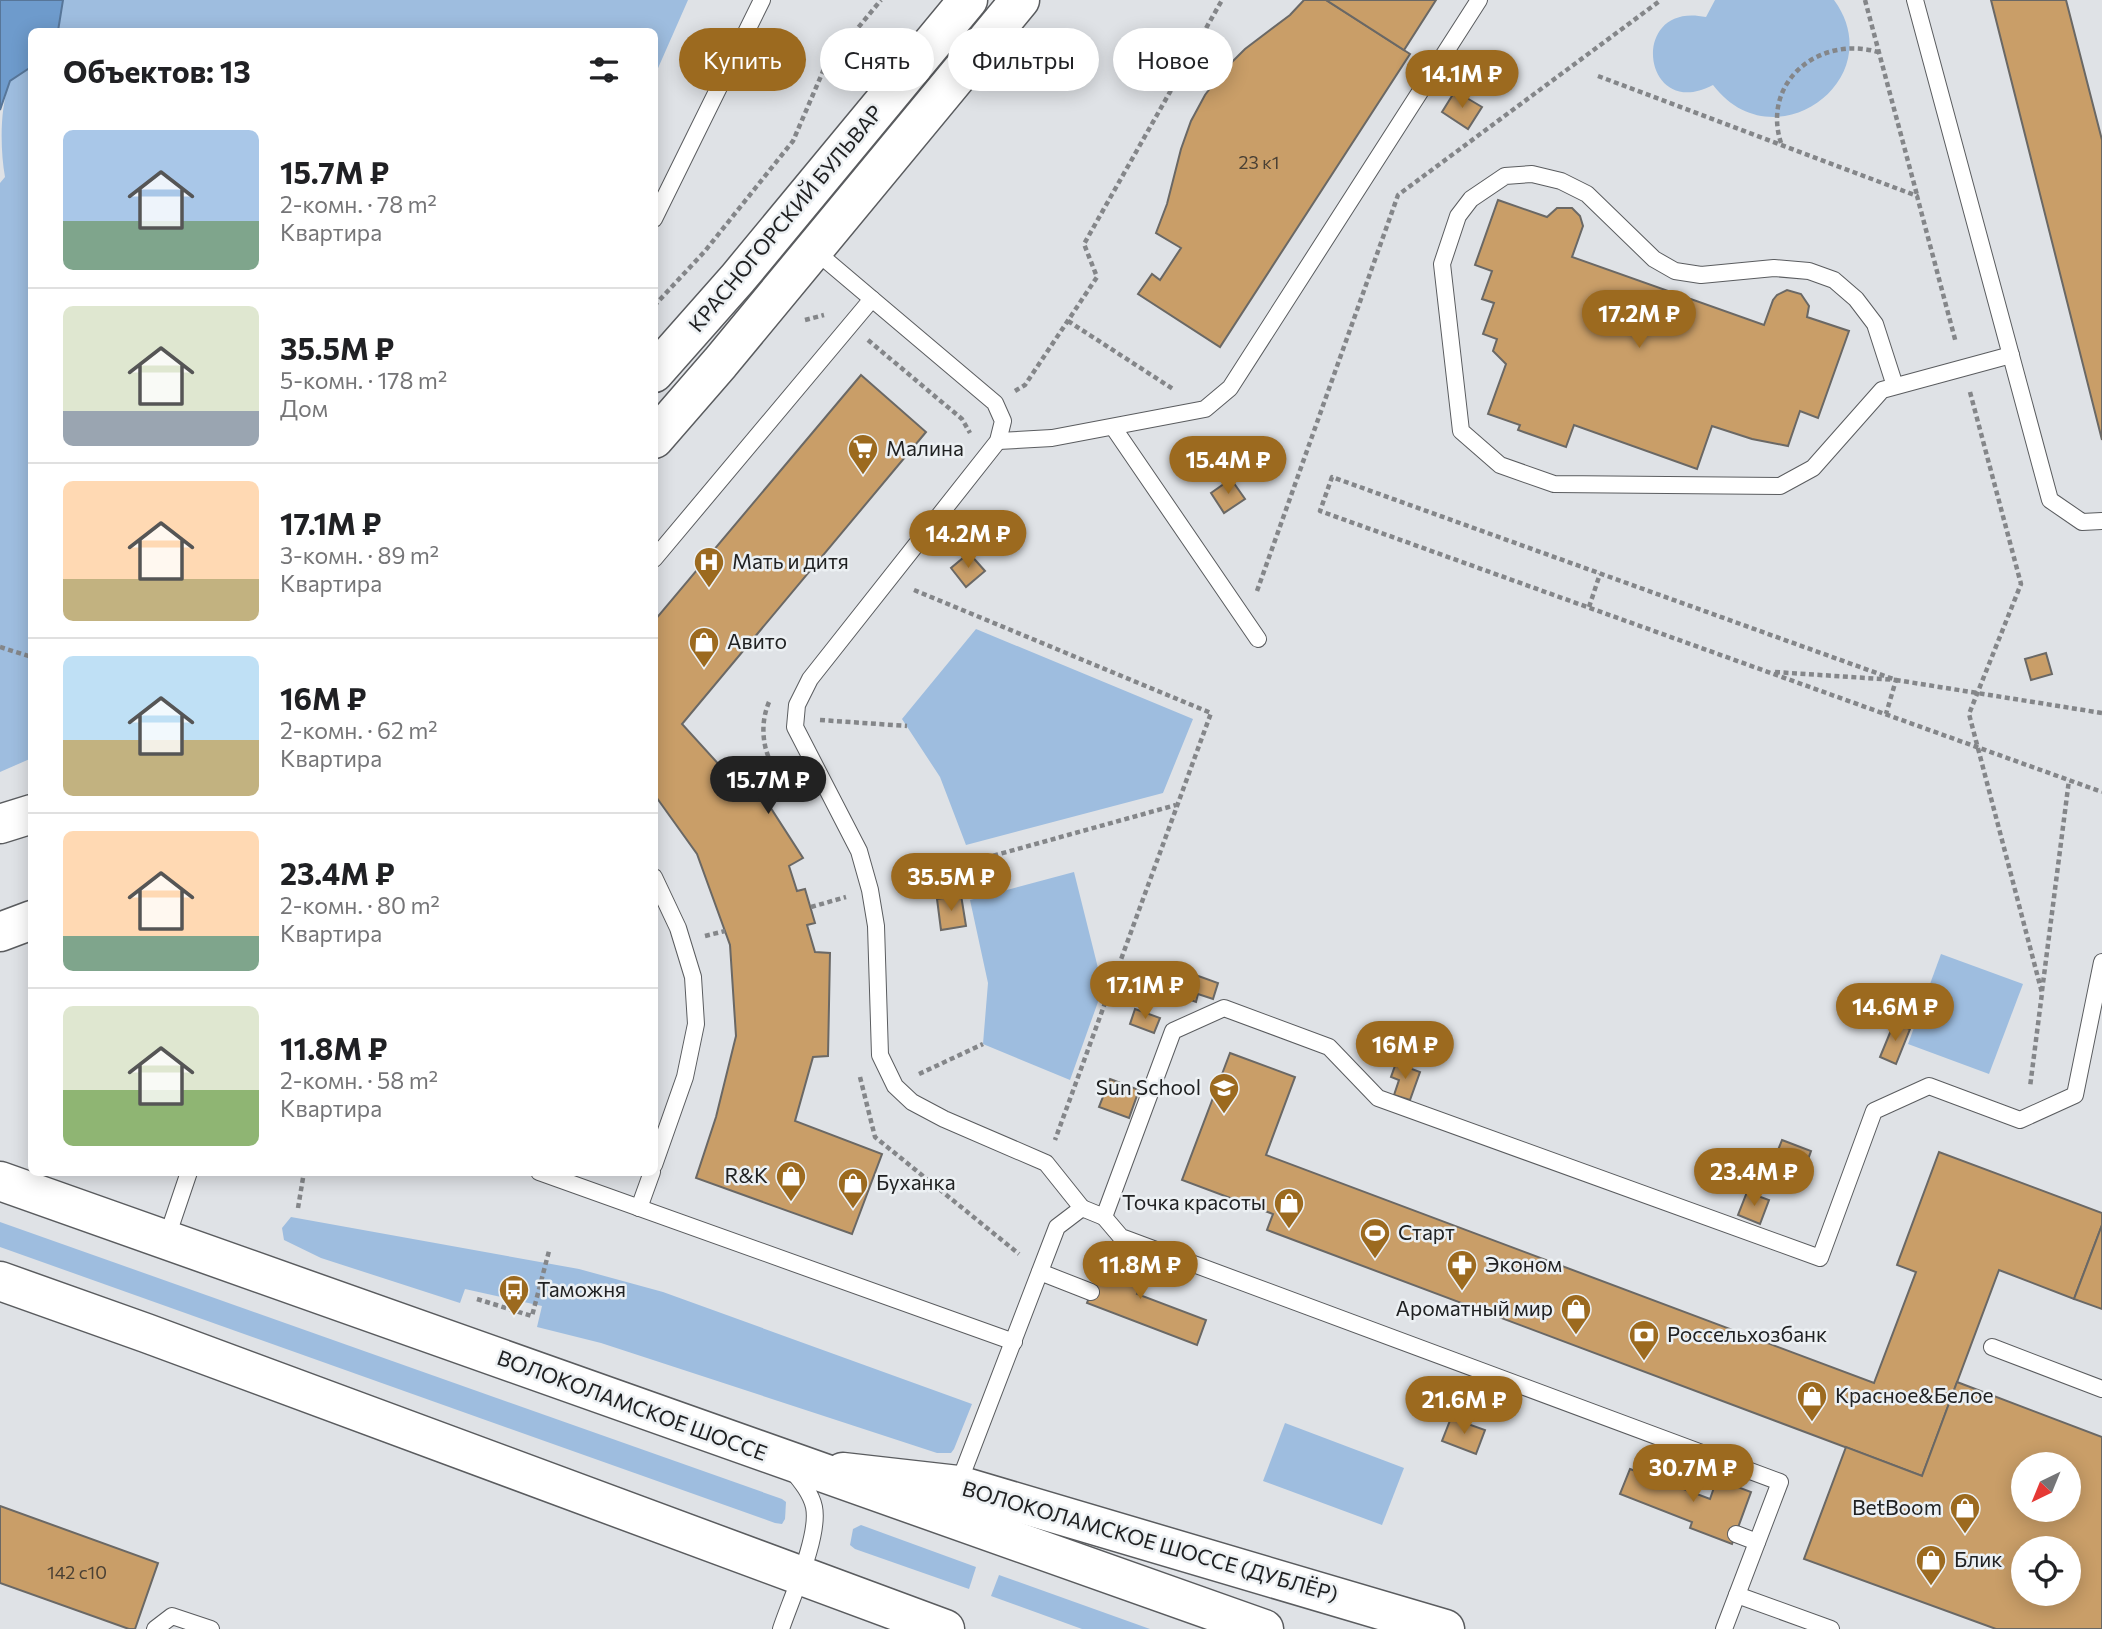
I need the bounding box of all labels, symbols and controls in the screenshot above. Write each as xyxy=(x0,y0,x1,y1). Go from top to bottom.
chip: Купить xyxy=(679,28,806,91)
chip: Снять xyxy=(820,28,934,91)
chip: Фильтры xyxy=(948,28,1099,91)
chip: Новое xyxy=(1113,28,1233,91)
pin: 14.1M ₽ xyxy=(1397,50,1527,110)
icon: filters xyxy=(585,51,623,89)
text: Объектов: 13 xyxy=(63,52,251,89)
text: 14.1M ₽ xyxy=(1422,59,1502,87)
street label: КРАСНОГОРСКИЙ БУЛЬВАР xyxy=(683,100,887,336)
house number: 23 к1 xyxy=(1238,151,1280,173)
text: 15.7M ₽ xyxy=(280,153,389,190)
icon: home xyxy=(119,158,203,242)
text: 2-комн. · 78 m² xyxy=(280,190,437,218)
text: Квартира xyxy=(280,218,382,246)
pin: 17.2M ₽ xyxy=(1574,290,1704,350)
text: 17.2M ₽ xyxy=(1598,299,1680,327)
text: 35.5M ₽ xyxy=(280,329,394,366)
icon: home xyxy=(119,334,203,418)
text: 5-комн. · 178 m² xyxy=(280,366,447,394)
text: Дом xyxy=(280,394,328,422)
supermarket icon: Малина xyxy=(846,432,880,476)
place label: Малина xyxy=(886,435,964,460)
pin: 15.4M ₽ xyxy=(1163,436,1293,496)
text: 15.4M ₽ xyxy=(1185,445,1271,473)
text: 17.1M ₽ xyxy=(280,504,381,541)
icon: home xyxy=(119,509,203,593)
pin: 14.2M ₽ xyxy=(903,510,1033,570)
text: 14.2M ₽ xyxy=(925,519,1011,547)
text: 3-комн. · 89 m² xyxy=(280,541,439,569)
hospital icon: Мать и дитя xyxy=(692,545,726,589)
place label: Мать и дитя xyxy=(732,548,849,573)
text: Квартира xyxy=(280,569,382,597)
shop icon: Авито xyxy=(687,625,721,669)
place label: Авито xyxy=(727,628,787,653)
text: 16M ₽ xyxy=(280,679,367,716)
icon: home xyxy=(119,684,203,768)
text: 2-комн. · 62 m² xyxy=(280,716,437,744)
text: Квартира xyxy=(280,744,382,772)
pin: 15.7M ₽ xyxy=(703,756,833,816)
text: 15.7M ₽ xyxy=(726,765,810,793)
pin: 35.5M ₽ xyxy=(886,853,1016,913)
text: 23.4M ₽ xyxy=(280,854,395,891)
icon: home xyxy=(119,859,203,943)
text: 35.5M ₽ xyxy=(907,862,995,890)
text: 2-комн. · 80 m² xyxy=(280,891,440,919)
text: Квартира xyxy=(280,919,382,947)
pin: 17.1M ₽ xyxy=(1080,962,1210,1021)
text: 17.1M ₽ xyxy=(1106,970,1184,998)
pin: 14.6M ₽ xyxy=(1830,984,1960,1043)
text: 14.6M ₽ xyxy=(1852,992,1938,1020)
pin: 16M ₽ xyxy=(1356,1021,1454,1081)
text: 11.8M ₽ xyxy=(280,1029,388,1066)
text: 16M ₽ xyxy=(1372,1030,1438,1058)
icon: home xyxy=(119,1034,203,1118)
text: 2-комн. · 58 m² xyxy=(280,1066,438,1094)
school or university icon: Sun School xyxy=(1207,1071,1241,1115)
place label: Sun School xyxy=(1096,1074,1201,1099)
text: Квартира xyxy=(280,1094,382,1122)
pin: 23.4M ₽ xyxy=(1689,1148,1819,1208)
text: 23.4M ₽ xyxy=(1710,1157,1798,1185)
shop icon: R&K xyxy=(774,1159,808,1203)
place label: R&K xyxy=(724,1162,768,1187)
shop icon: Буханка xyxy=(836,1166,870,1210)
place label: Буханка xyxy=(876,1169,956,1194)
shop icon: Точка красоты xyxy=(1272,1186,1306,1230)
place label: Точка красоты xyxy=(1122,1189,1266,1214)
sports icon: Старт xyxy=(1358,1216,1392,1260)
place label: Старт xyxy=(1398,1219,1455,1244)
pin: 11.8M ₽ xyxy=(1075,1242,1205,1301)
pharmacy icon: Эконом xyxy=(1445,1248,1479,1292)
text: 11.8M ₽ xyxy=(1099,1250,1181,1278)
place label: Эконом xyxy=(1485,1251,1562,1276)
bus stop icon: Таможня xyxy=(497,1273,531,1317)
place label: Таможня xyxy=(537,1276,626,1301)
shop icon: Ароматный мир xyxy=(1559,1292,1593,1336)
place label: Ароматный мир xyxy=(1396,1295,1553,1320)
bank icon: Россельхозбанк xyxy=(1627,1318,1661,1362)
place label: Россельхозбанк xyxy=(1667,1321,1827,1346)
street label: ВОЛОКОЛАМСКОЕ ШОССЕ xyxy=(494,1344,771,1465)
pin: 21.6M ₽ xyxy=(1399,1376,1529,1436)
shop icon: Красное&Белое xyxy=(1795,1379,1829,1423)
place label: Красное&Белое xyxy=(1835,1382,1994,1407)
text: 21.6M ₽ xyxy=(1421,1385,1507,1413)
pin: 30.7M ₽ xyxy=(1628,1444,1758,1504)
north arrow xyxy=(2011,1452,2081,1522)
map controls xyxy=(2011,1452,2081,1606)
text: 30.7M ₽ xyxy=(1649,1453,1737,1481)
street label: ВОЛОКОЛАМСКОЕ ШОССЕ (ДУБЛЁР) xyxy=(960,1475,1341,1606)
shop icon: BetBoom xyxy=(1948,1491,1982,1535)
place label: BetBoom xyxy=(1852,1494,1942,1519)
button: locate xyxy=(2011,1536,2081,1606)
shop icon: Блик xyxy=(1914,1543,1948,1587)
place label: Блик xyxy=(1954,1546,2003,1571)
house number: 142 с10 xyxy=(47,1561,107,1583)

